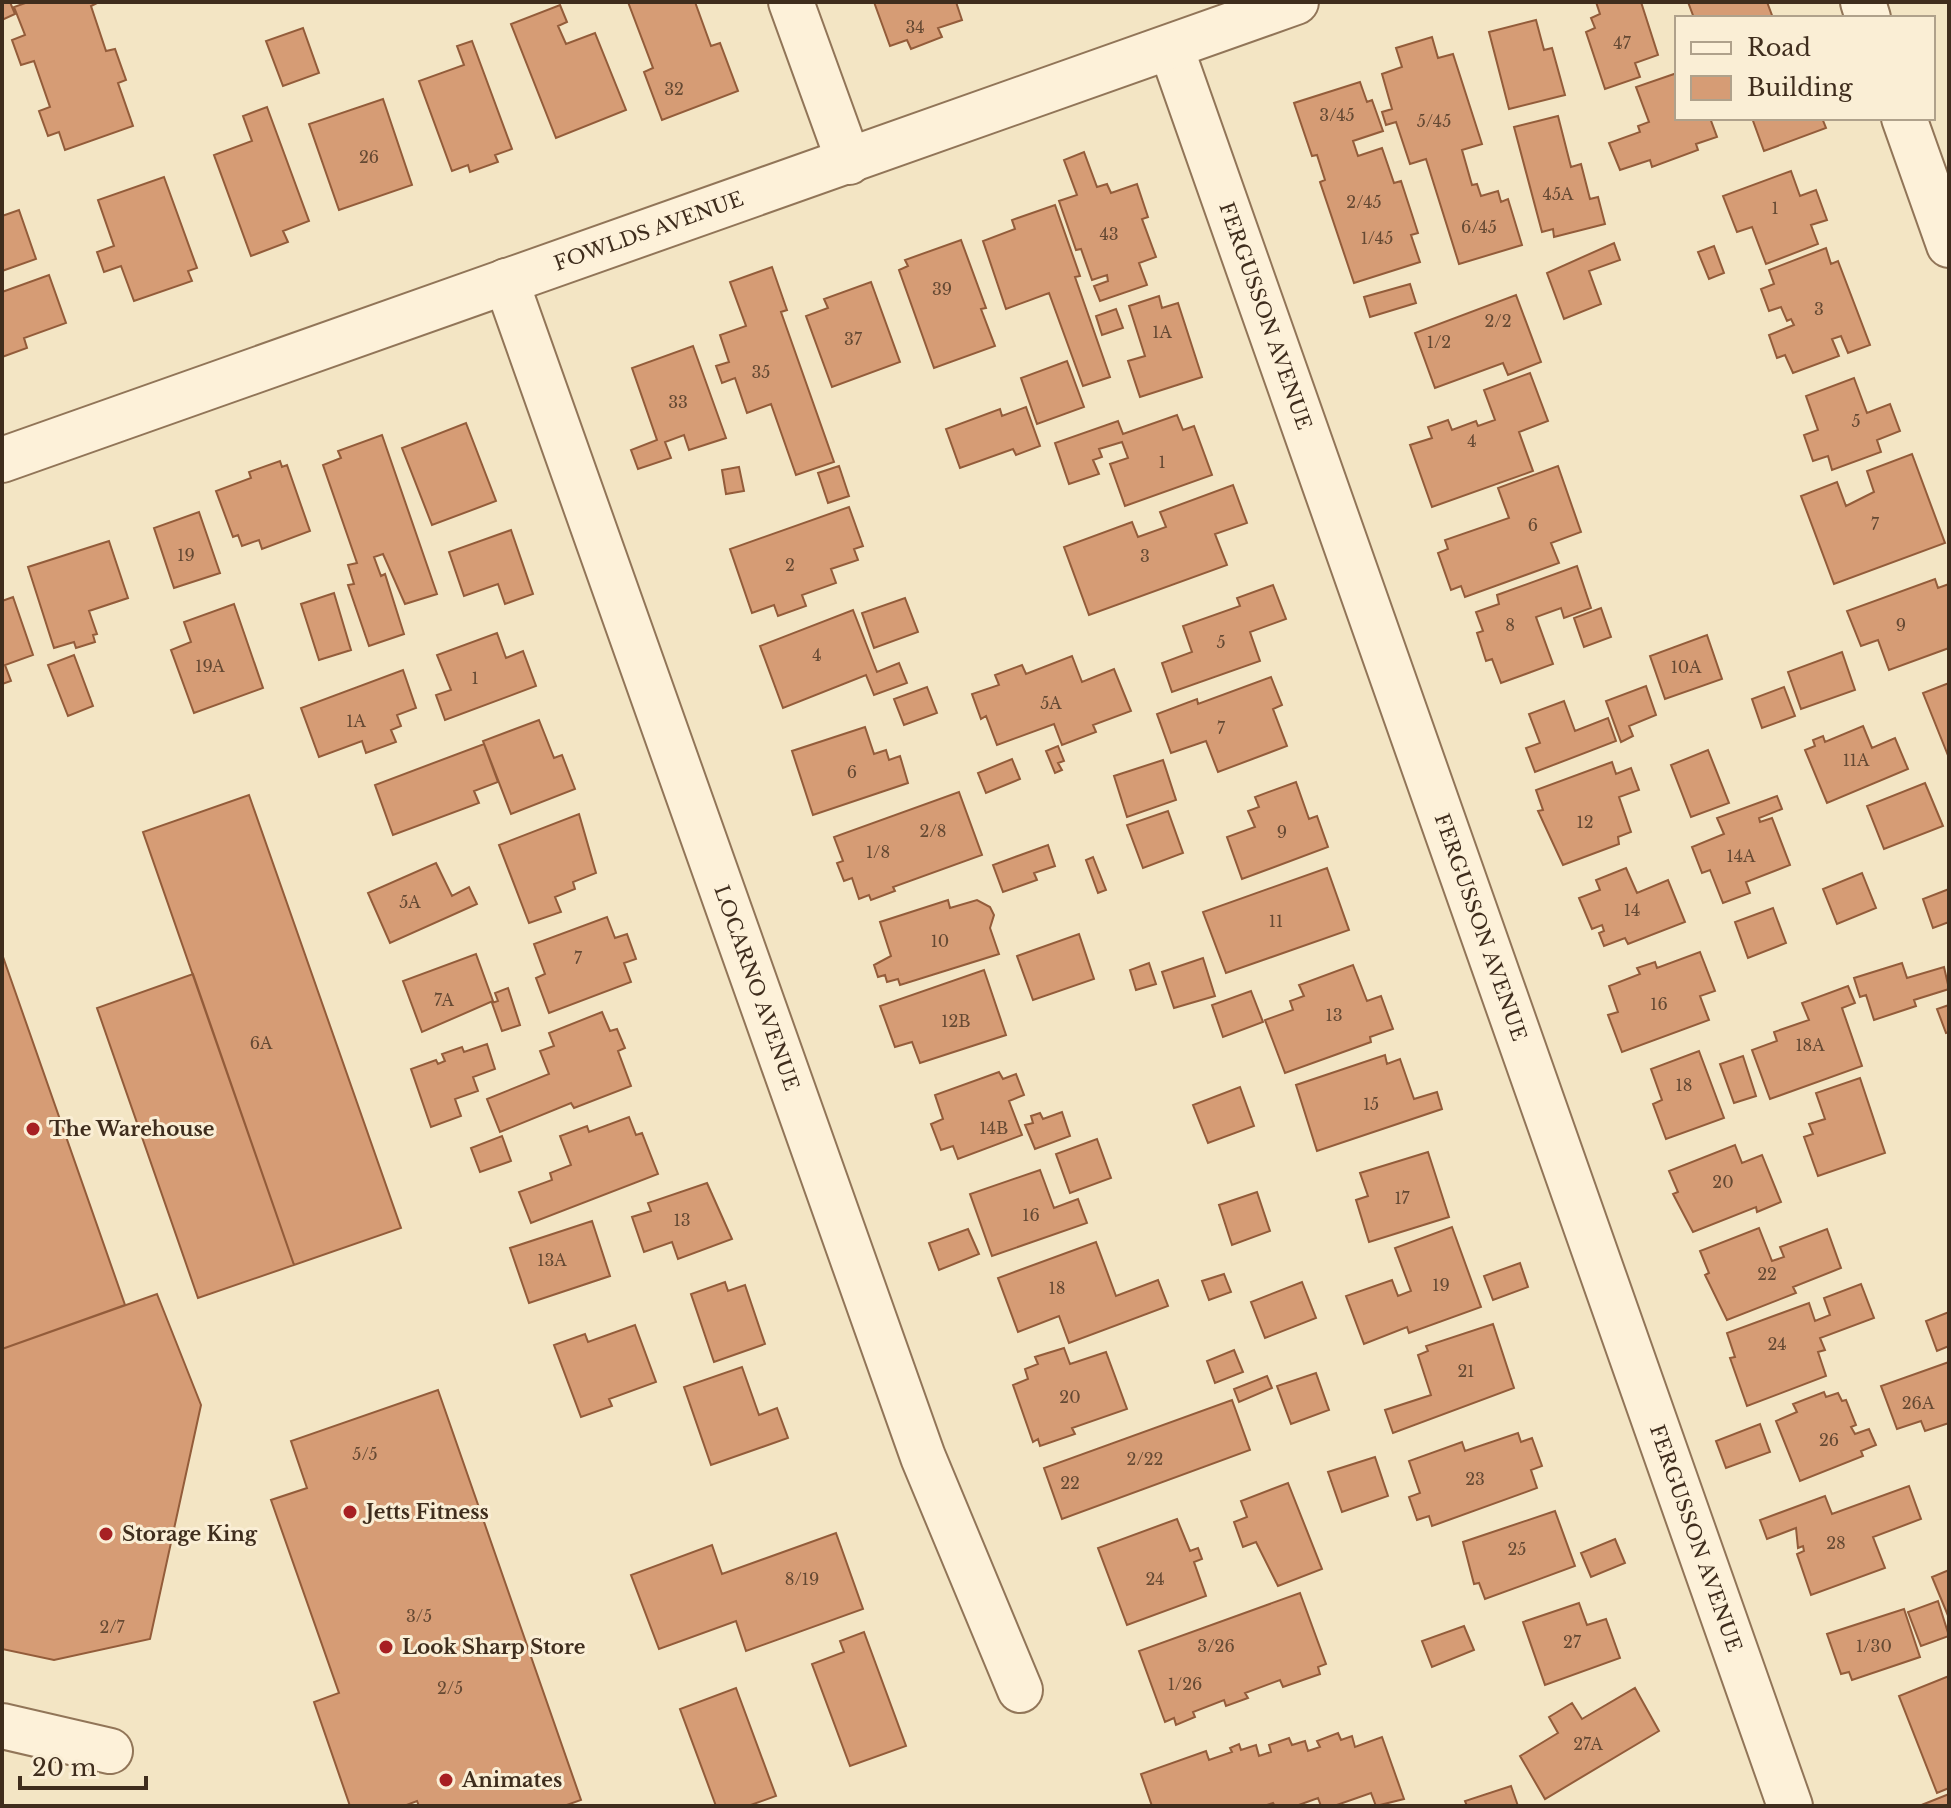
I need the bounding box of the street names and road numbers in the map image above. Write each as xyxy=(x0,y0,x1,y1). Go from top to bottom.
street label: FOWLDS AVENUE xyxy=(551,187,747,276)
street label: FERGUSSON AVENUE xyxy=(1214,199,1316,433)
street label: FERGUSSON AVENUE xyxy=(1429,810,1532,1044)
street label: LOCARNO AVENUE xyxy=(709,882,804,1094)
street label: FERGUSSON AVENUE xyxy=(1645,1421,1747,1655)

